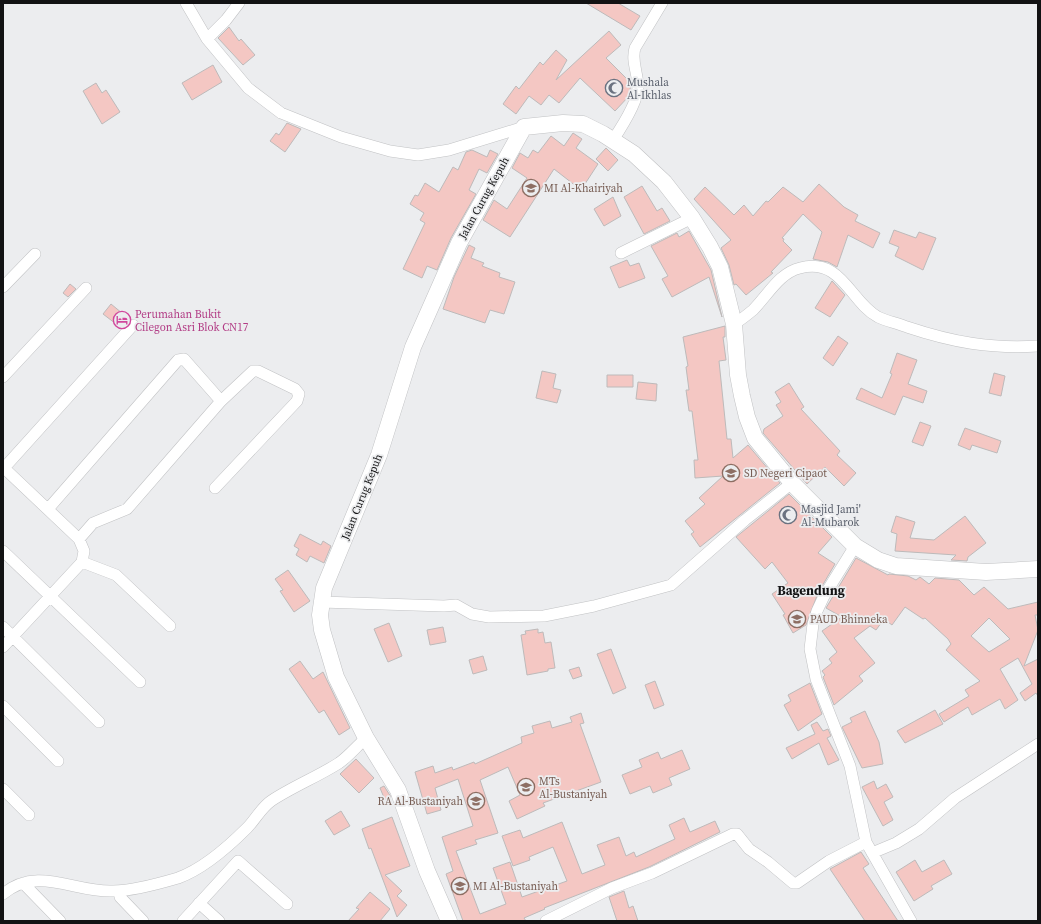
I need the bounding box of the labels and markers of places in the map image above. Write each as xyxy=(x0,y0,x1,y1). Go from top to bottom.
place label: Mushala Al-Ikhlas xyxy=(627,75,671,103)
mosque icon: Mushala Al-Ikhlas xyxy=(604,78,624,98)
school or university icon: MI Al-Khairiyah xyxy=(521,178,541,198)
place label: MI Al-Khairiyah xyxy=(544,181,623,196)
place label: Perumahan Bukit Cilegon Asri Blok CN17 xyxy=(135,307,249,335)
hotel icon: Perumahan Bukit Cilegon Asri Blok CN17 xyxy=(112,310,132,330)
school or university icon: SD Negeri Cipaot xyxy=(721,463,741,483)
place label: SD Negeri Cipaot xyxy=(744,466,827,481)
place label: Masjid Jami' Al-Mubarok xyxy=(801,502,861,530)
mosque icon: Masjid Jami' Al-Mubarok xyxy=(778,505,798,525)
school or university icon: PAUD Bhinneka xyxy=(787,609,807,629)
place label: PAUD Bhinneka xyxy=(810,612,888,627)
place label: MTs Al-Bustaniyah xyxy=(539,774,608,802)
school or university icon: MTs Al-Bustaniyah xyxy=(516,777,536,797)
school or university icon: RA Al-Bustaniyah xyxy=(466,791,486,811)
place label: RA Al-Bustaniyah xyxy=(377,794,463,809)
school or university icon: MI Al-Bustaniyah xyxy=(450,876,470,896)
place label: MI Al-Bustaniyah xyxy=(473,879,558,894)

